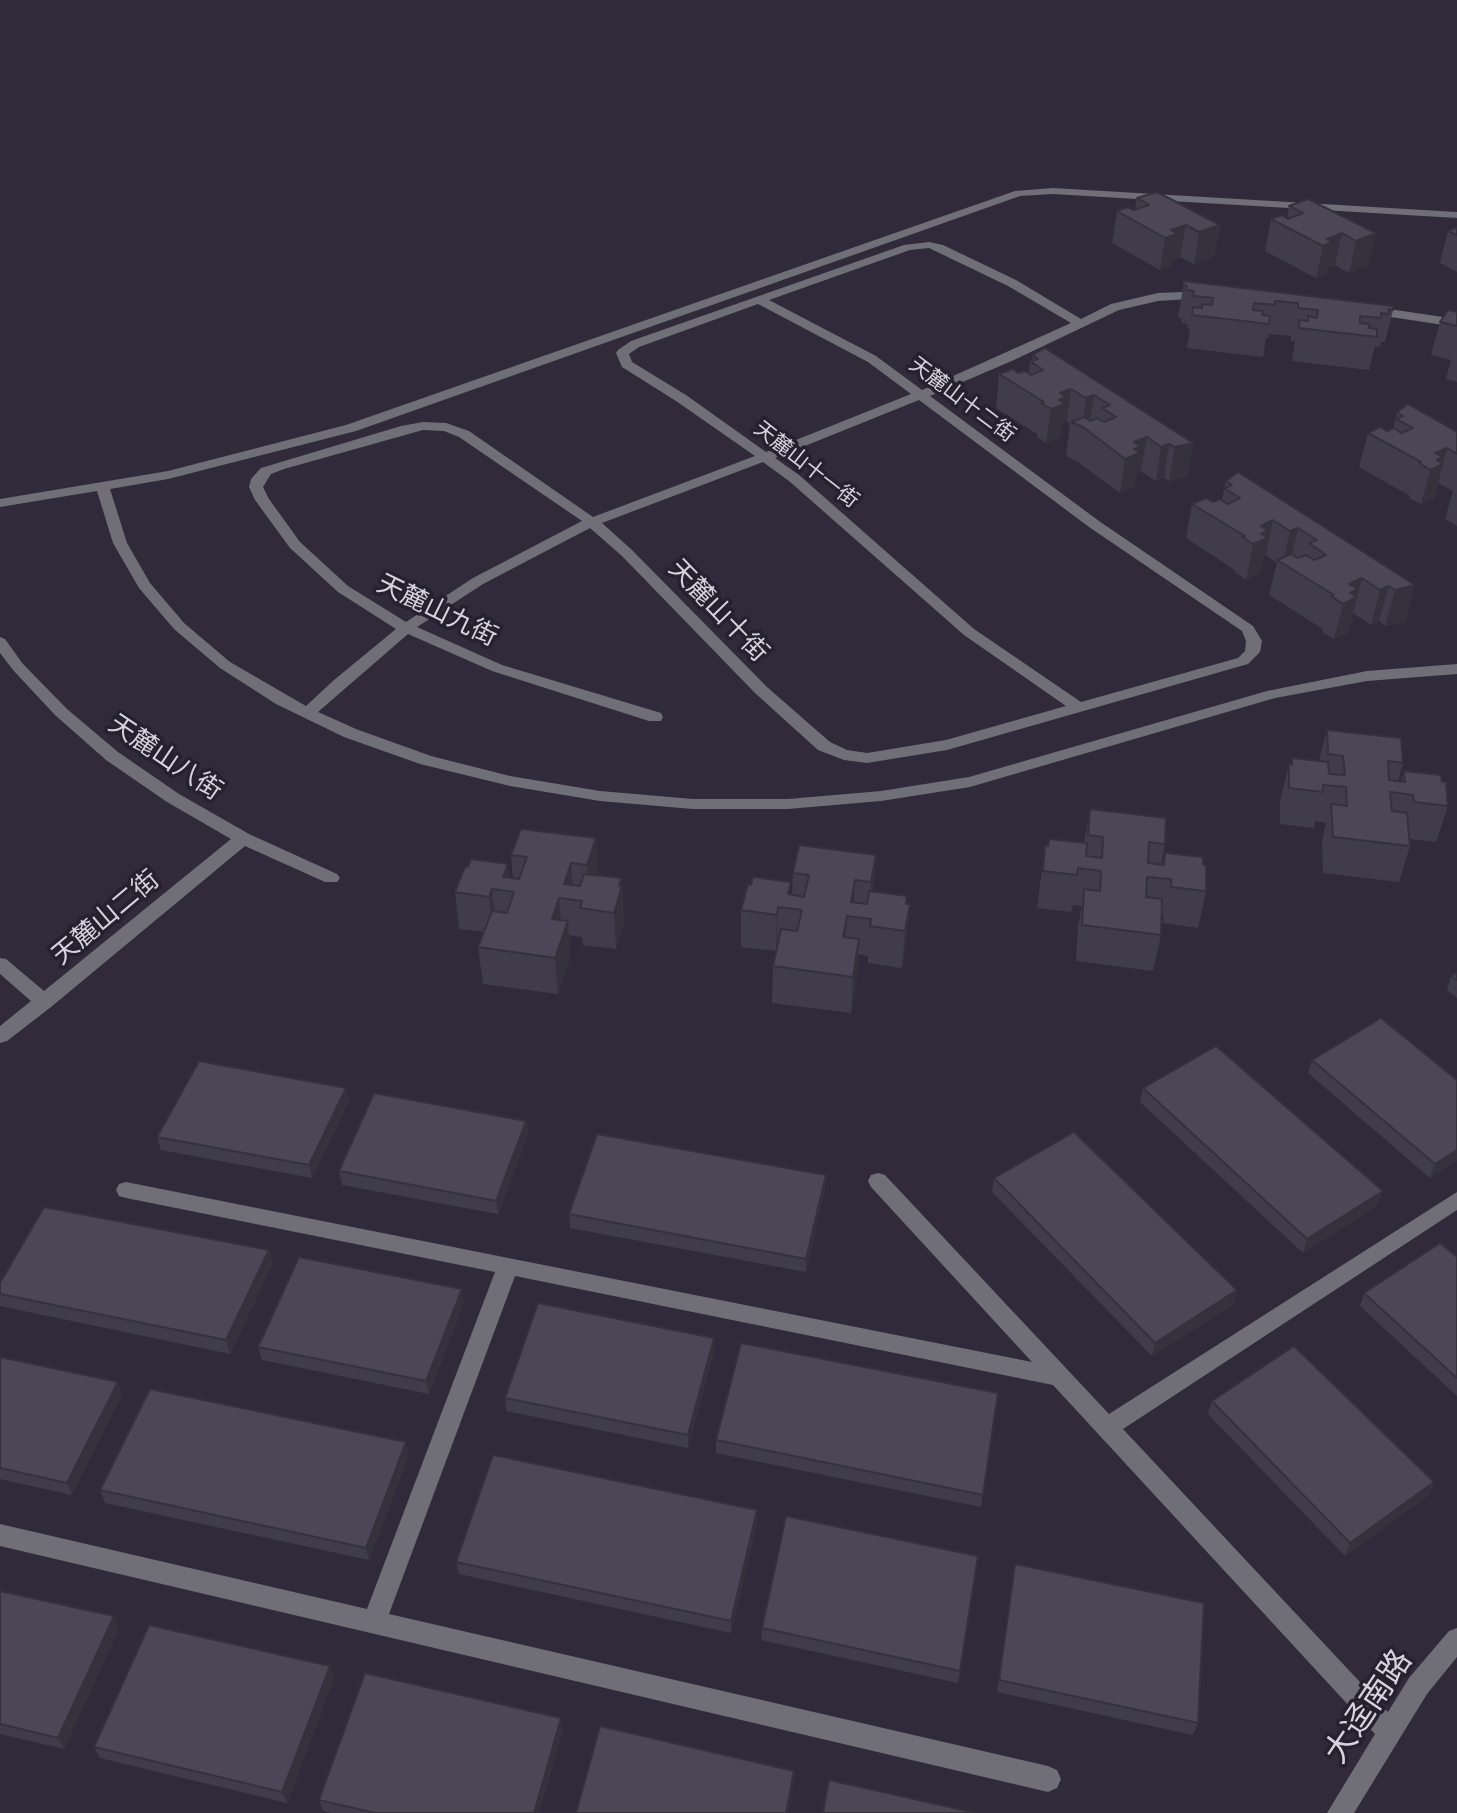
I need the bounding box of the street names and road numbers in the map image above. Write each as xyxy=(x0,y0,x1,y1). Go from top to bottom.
street label: 天麓山十二街 xyxy=(904,352,1020,448)
street label: 天麓山十一街 xyxy=(749,416,863,514)
street label: 天麓山十街 xyxy=(662,553,774,669)
street label: 天麓山九街 xyxy=(372,568,502,654)
street label: 天麓山八街 xyxy=(102,709,228,807)
street label: 天麓山二街 xyxy=(46,864,166,972)
street label: 大迳南路 xyxy=(1317,1643,1421,1771)

